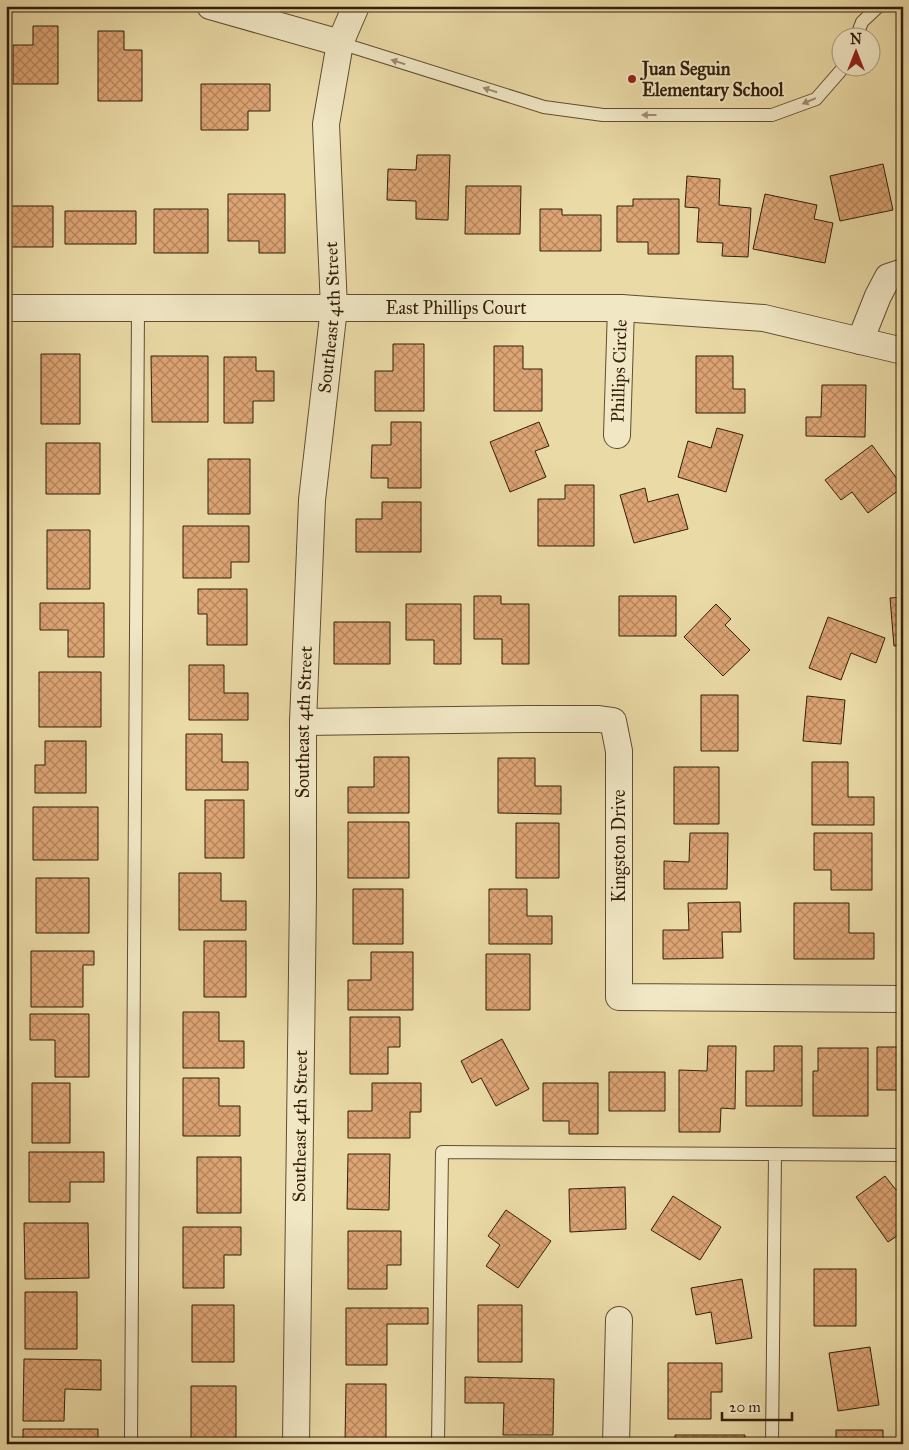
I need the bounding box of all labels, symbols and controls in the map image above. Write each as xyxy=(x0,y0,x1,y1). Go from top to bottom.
north arrow xyxy=(832,28,882,78)
text: N xyxy=(850,31,862,48)
one-way arrow xyxy=(390,57,405,65)
place label: Juan Seguin Elementary School xyxy=(640,58,785,102)
marker: Juan Seguin Elementary School xyxy=(626,73,638,85)
one-way arrow xyxy=(482,86,497,93)
one-way arrow xyxy=(802,98,816,106)
one-way arrow xyxy=(641,111,657,119)
street label: Southeast 4th Street xyxy=(313,240,345,394)
street label: East Phillips Court xyxy=(385,297,527,319)
street label: Phillips Circle xyxy=(606,319,632,423)
street label: Southeast 4th Street xyxy=(292,645,317,798)
street label: Kingston Drive xyxy=(608,789,631,903)
street label: Southeast 4th Street xyxy=(288,1049,312,1202)
scale bar xyxy=(722,1390,792,1422)
text: 20 m xyxy=(729,1398,761,1416)

